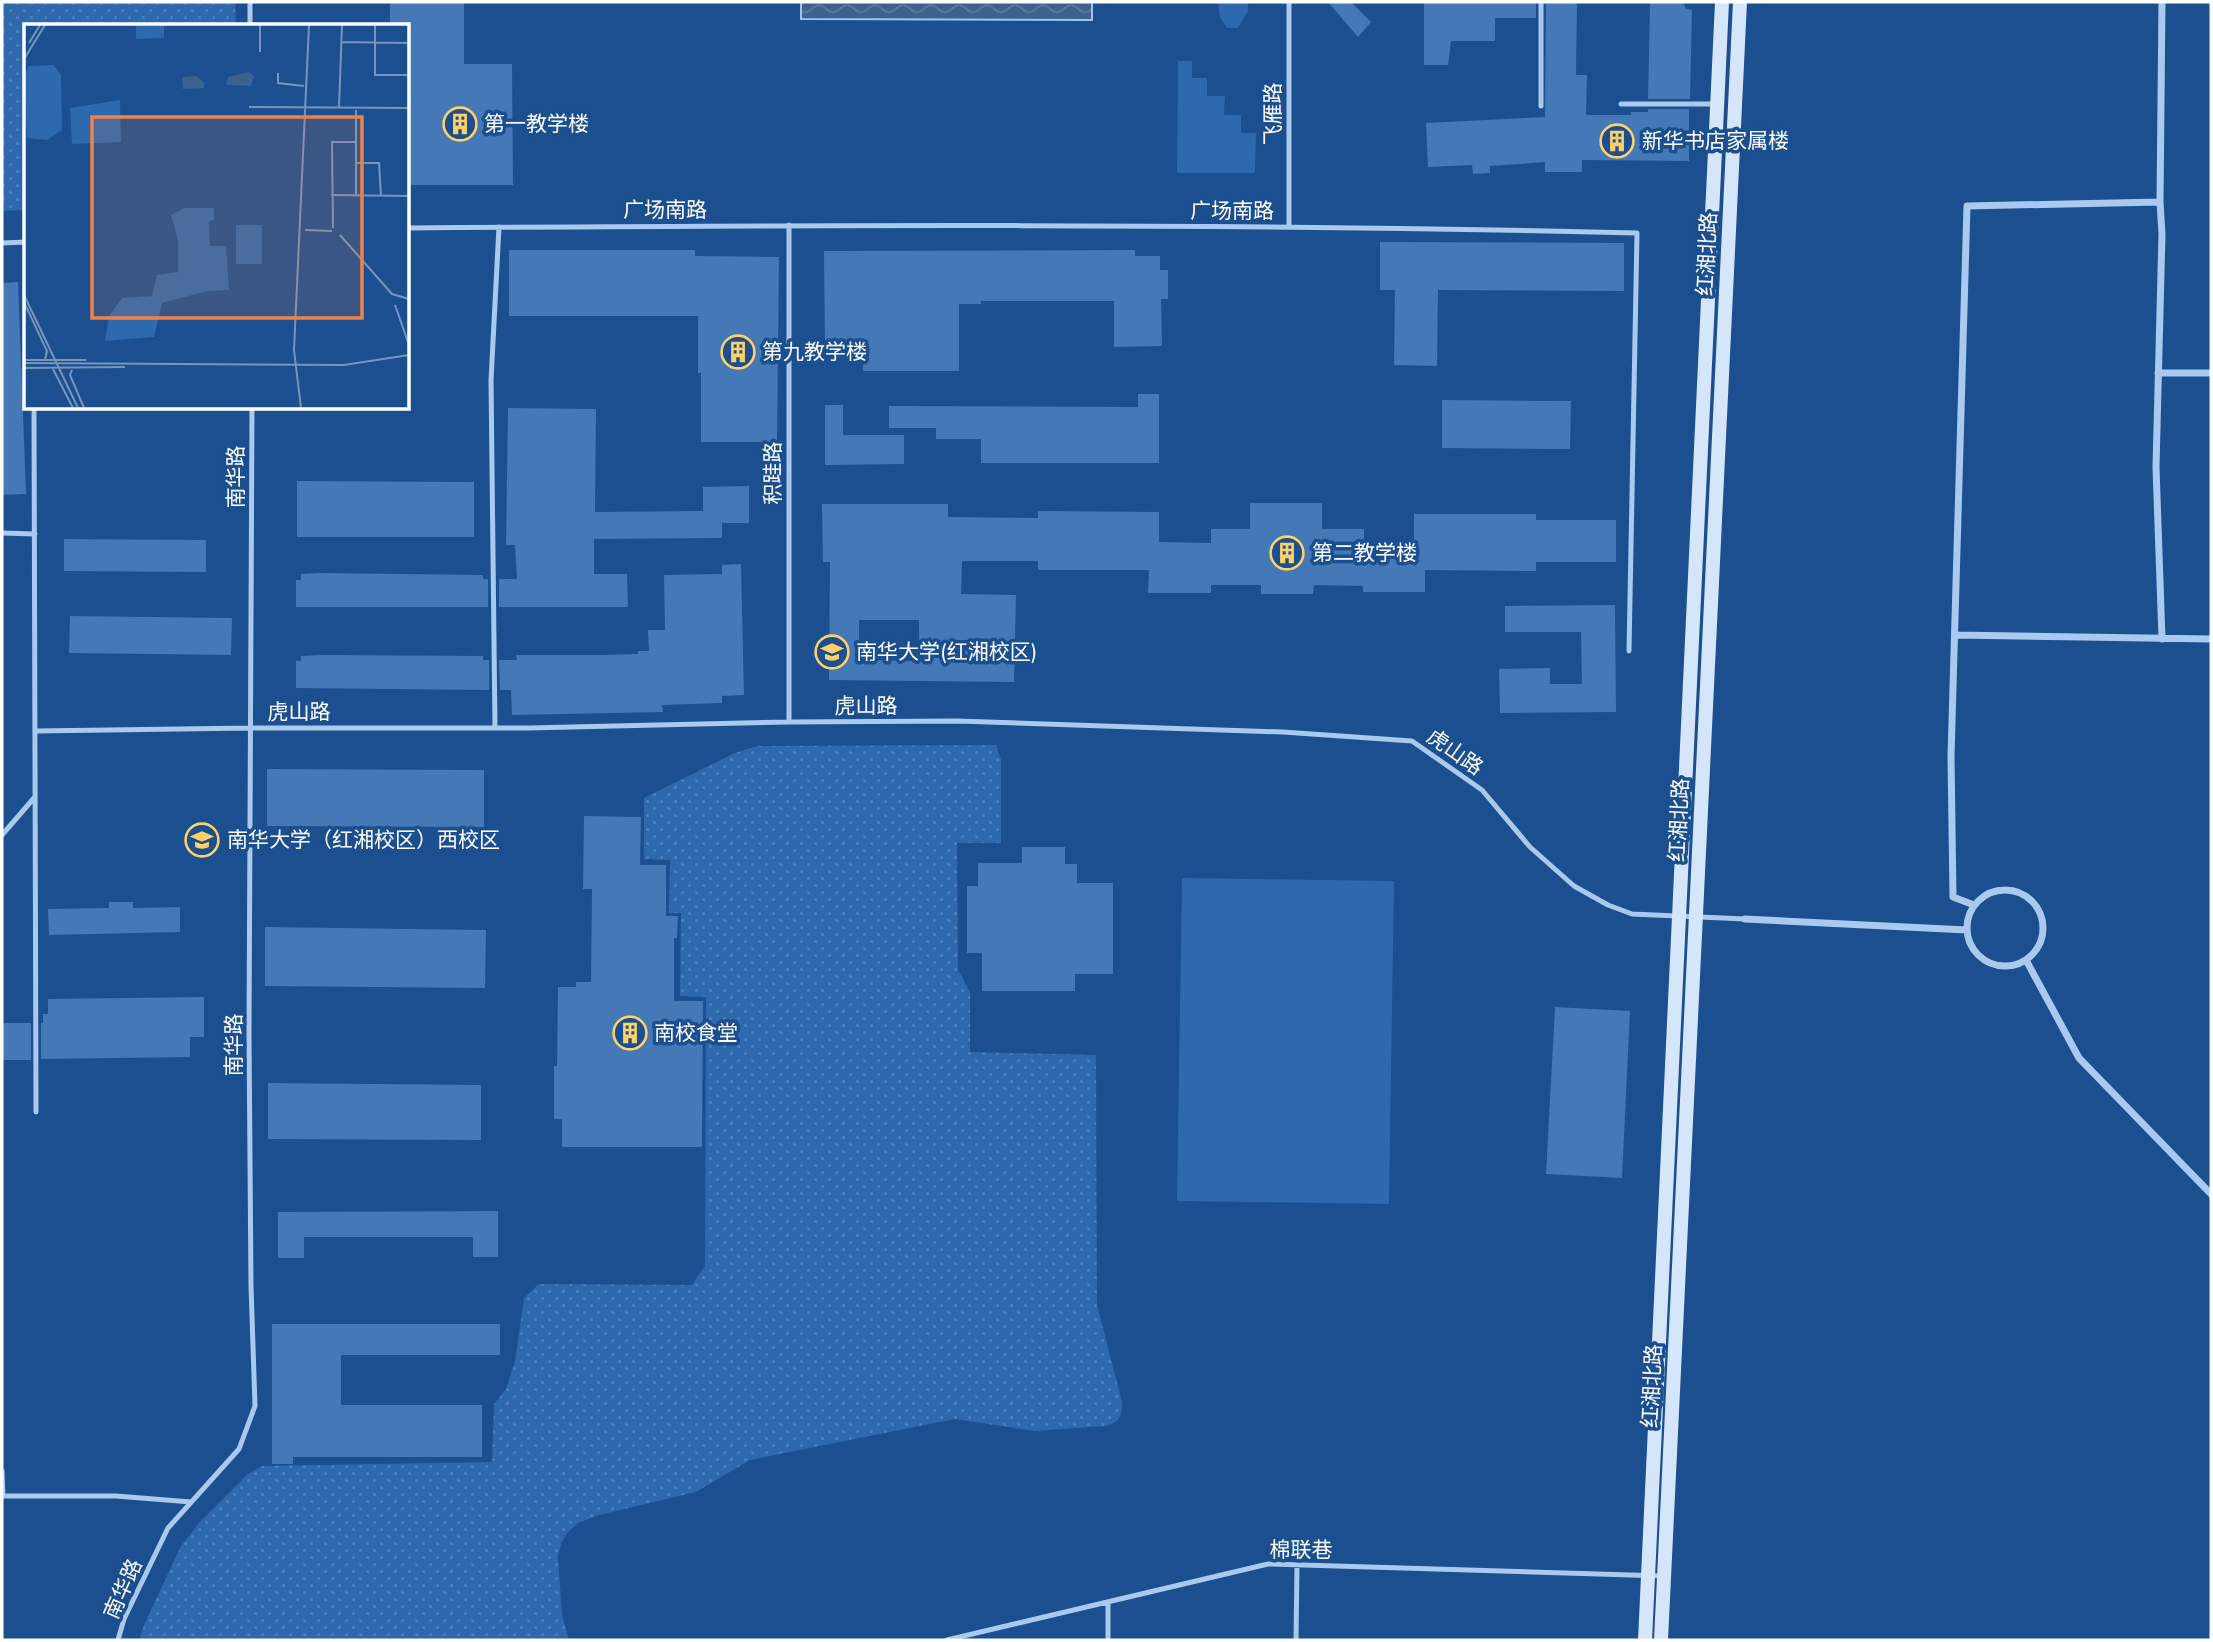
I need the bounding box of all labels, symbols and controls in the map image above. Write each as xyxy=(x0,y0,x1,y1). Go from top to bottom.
inset map xyxy=(24,24,410,410)
street label: 飞雁路 xyxy=(1259,83,1287,146)
building icon: 第一教学楼 xyxy=(441,105,479,143)
place label: 第一教学楼 xyxy=(484,110,589,138)
building icon: 新华书店家属楼 xyxy=(1598,122,1636,160)
place label: 新华书店家属楼 xyxy=(1642,127,1789,155)
street label: 广场南路 xyxy=(623,196,707,224)
street label: 广场南路 xyxy=(1190,197,1274,225)
street label: 红湘北路 xyxy=(1691,211,1723,297)
building icon: 第九教学楼 xyxy=(719,333,757,371)
place label: 第九教学楼 xyxy=(762,338,867,366)
street label: 积跬路 xyxy=(759,442,787,505)
street label: 南华路 xyxy=(222,446,250,509)
building icon: 第二教学楼 xyxy=(1268,534,1306,572)
place label: 第二教学楼 xyxy=(1312,539,1417,567)
school or university icon: 南华大学(红湘校区) xyxy=(813,633,851,671)
place label: 南华大学(红湘校区) xyxy=(856,638,1037,666)
street label: 虎山路 xyxy=(835,692,898,720)
street label: 虎山路 xyxy=(268,698,331,726)
street label: 虎山路 xyxy=(1421,722,1489,782)
street label: 红湘北路 xyxy=(1663,777,1695,863)
school or university icon: 南华大学（红湘校区）西校区 xyxy=(183,821,221,859)
place label: 南华大学（红湘校区）西校区 xyxy=(227,826,500,854)
street label: 南华路 xyxy=(220,1014,248,1077)
building icon: 南校食堂 xyxy=(611,1014,649,1052)
place label: 南校食堂 xyxy=(654,1019,738,1047)
street label: 红湘北路 xyxy=(1636,1343,1668,1429)
street label: 棉联巷 xyxy=(1270,1536,1333,1564)
street label: 南华路 xyxy=(97,1555,149,1623)

